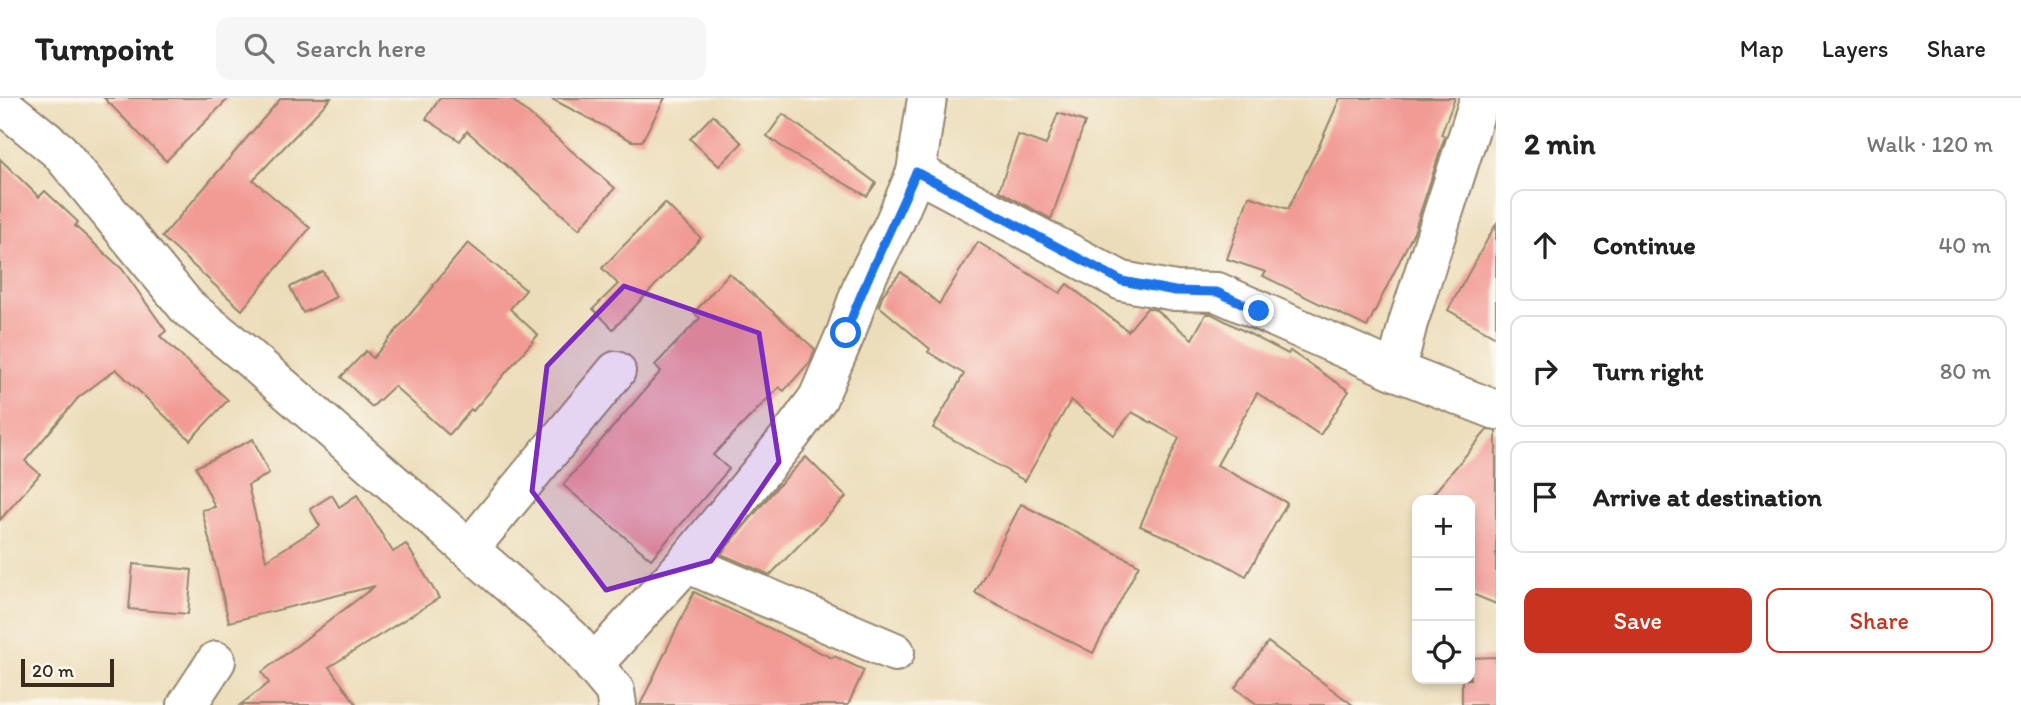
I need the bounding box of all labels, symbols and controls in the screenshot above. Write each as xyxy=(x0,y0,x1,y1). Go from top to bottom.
search box xyxy=(216,17,706,80)
text: Turnpoint xyxy=(35,29,174,68)
icon: search xyxy=(240,29,278,67)
text: Search here xyxy=(296,32,426,64)
text: Map xyxy=(1740,34,1784,63)
text: Layers xyxy=(1822,34,1889,63)
text: Share xyxy=(1927,34,1986,63)
text: 2 min xyxy=(1524,125,1595,162)
text: Walk · 120 m xyxy=(1867,130,1993,158)
icon: ahead xyxy=(1526,226,1564,264)
text: Continue xyxy=(1593,229,1696,261)
text: 40 m xyxy=(1938,231,1991,259)
route end xyxy=(1243,295,1274,326)
route start xyxy=(830,317,861,348)
icon: right xyxy=(1526,352,1564,390)
text: Turn right xyxy=(1593,355,1704,387)
text: 80 m xyxy=(1940,357,1991,385)
icon: arrive xyxy=(1526,478,1564,516)
text: Arrive at destination xyxy=(1593,481,1822,513)
map controls xyxy=(1412,495,1475,684)
button: + xyxy=(1412,495,1475,558)
button: − xyxy=(1412,558,1475,621)
button: Save xyxy=(1524,588,1752,653)
button: Share xyxy=(1766,588,1993,653)
button: locate xyxy=(1412,621,1475,684)
scale bar xyxy=(21,656,114,688)
text: 20 m xyxy=(32,659,74,682)

